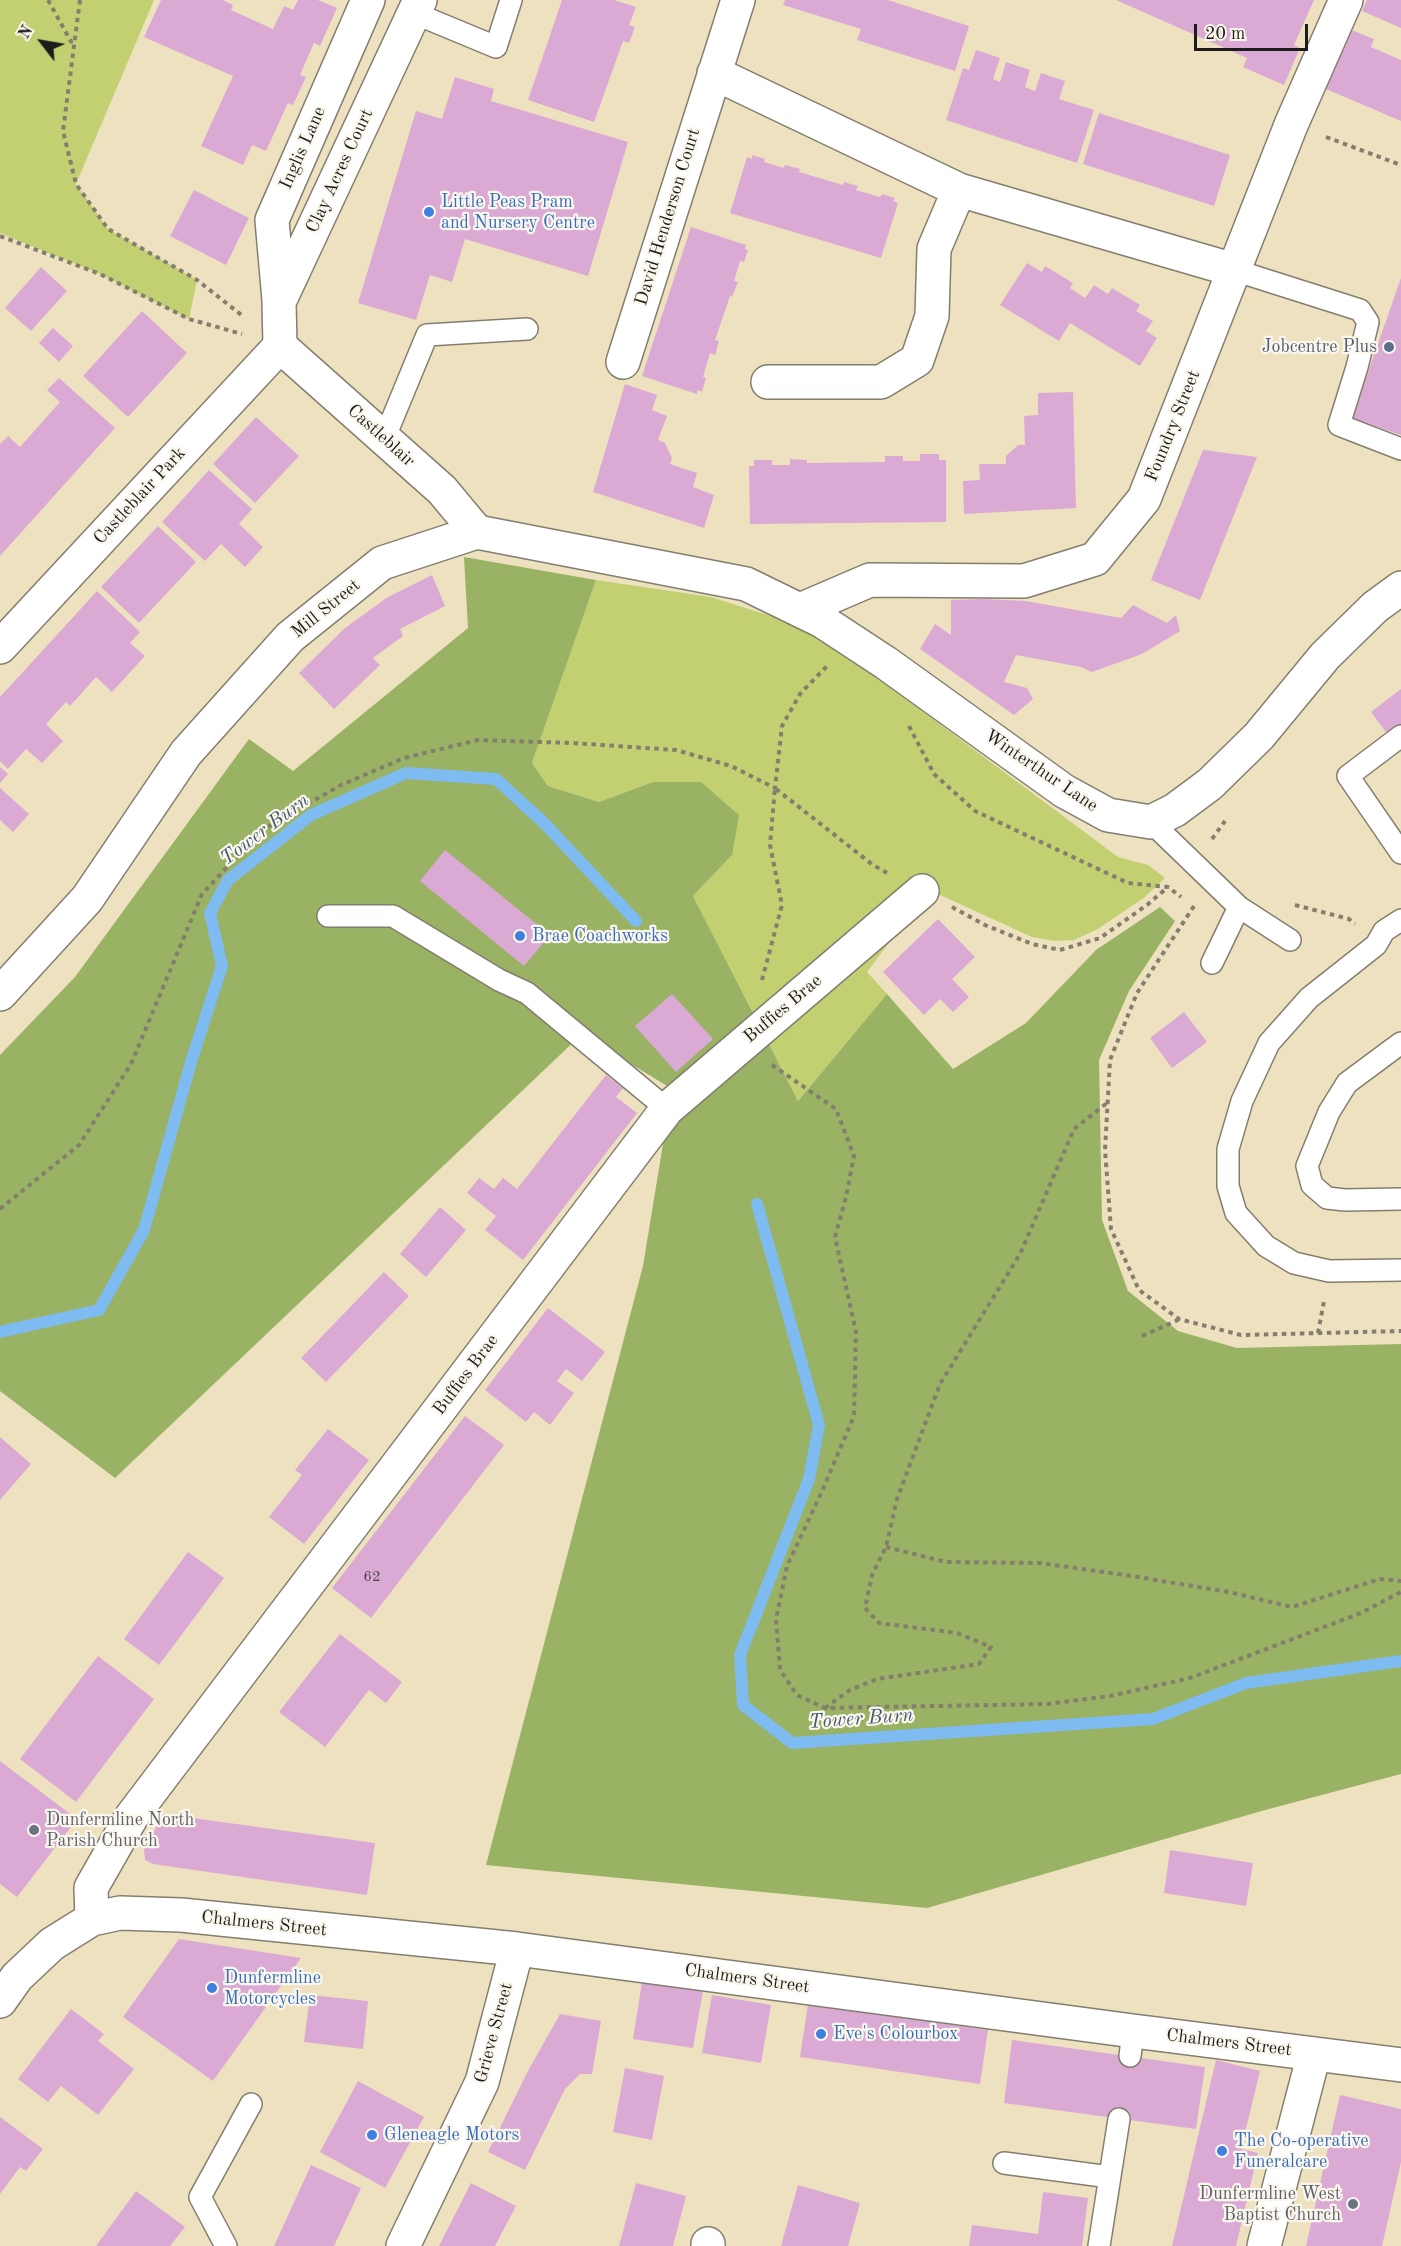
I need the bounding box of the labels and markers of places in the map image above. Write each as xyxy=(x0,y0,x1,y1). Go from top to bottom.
place label: Little Peas Pram and Nursery Centre xyxy=(441,191,595,234)
marker: Little Peas Pram and Nursery Centre xyxy=(422,205,436,219)
place label: Jobcentre Plus xyxy=(1262,336,1377,358)
marker: Jobcentre Plus xyxy=(1382,340,1396,354)
place label: Brae Coachworks xyxy=(532,925,668,947)
marker: Brae Coachworks xyxy=(513,929,527,943)
place label: Dunfermline North Parish Church xyxy=(46,1809,194,1852)
marker: Dunfermline North Parish Church xyxy=(27,1823,41,1837)
place label: Dunfermline Motorcycles xyxy=(224,1967,321,2010)
marker: Dunfermline Motorcycles xyxy=(205,1981,219,1995)
place label: Eve's Colourbox xyxy=(833,2023,958,2045)
marker: Eve's Colourbox xyxy=(814,2027,828,2041)
place label: Gleneagle Motors xyxy=(384,2124,519,2146)
marker: Gleneagle Motors xyxy=(365,2128,379,2142)
place label: The Co-operative Funeralcare xyxy=(1234,2130,1369,2172)
marker: The Co-operative Funeralcare xyxy=(1215,2144,1229,2158)
place label: Dunfermline West Baptist Church xyxy=(1199,2183,1341,2226)
marker: Dunfermline West Baptist Church xyxy=(1346,2197,1360,2211)

